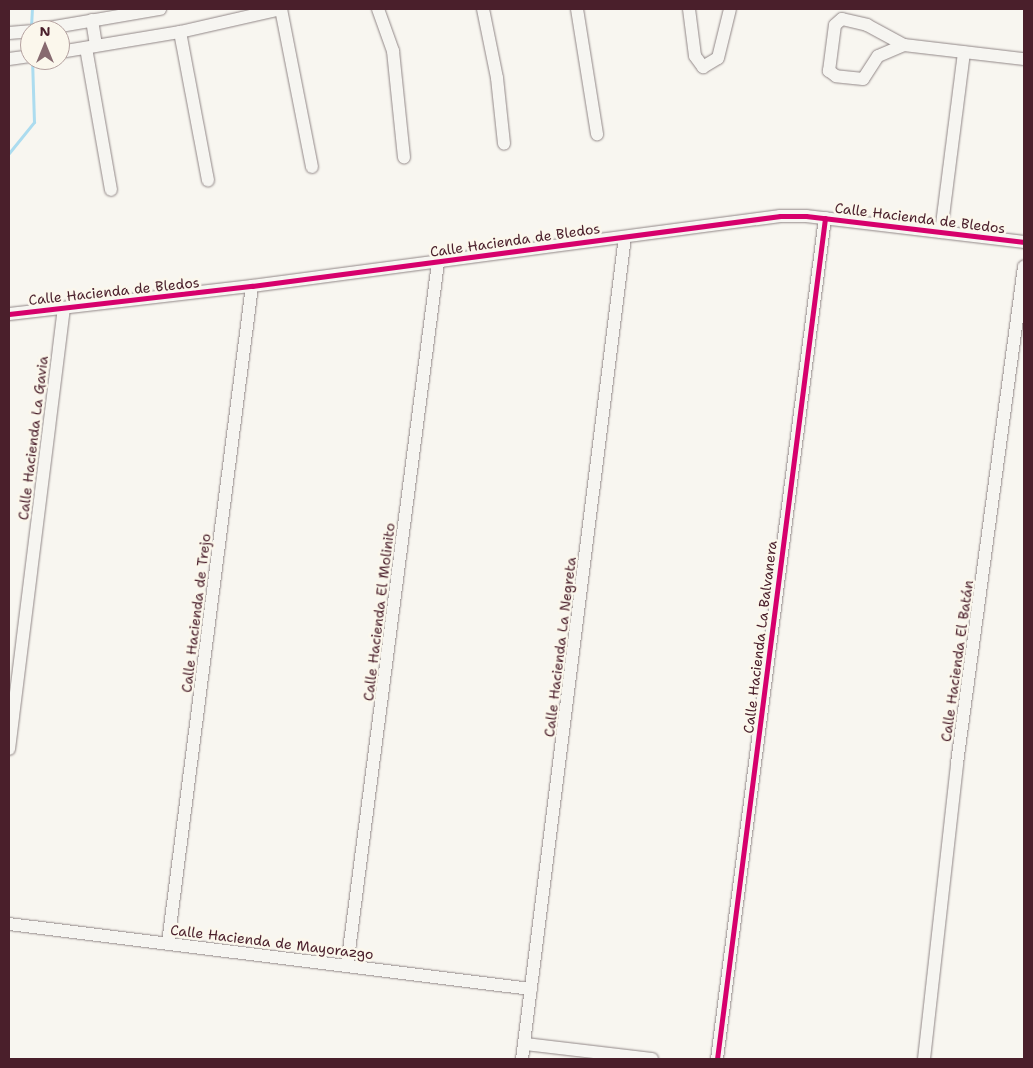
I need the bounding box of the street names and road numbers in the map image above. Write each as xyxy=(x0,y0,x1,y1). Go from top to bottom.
street label: Calle Hacienda de Bledos xyxy=(834,199,1006,237)
street label: Calle Hacienda de Bledos xyxy=(429,220,601,260)
street label: Calle Hacienda de Bledos xyxy=(28,274,200,308)
street label: Calle Hacienda La Gavia xyxy=(15,355,51,521)
street label: Calle Hacienda El Molinito xyxy=(360,522,398,702)
street label: Calle Hacienda de Trejo xyxy=(178,532,214,694)
street label: Calle Hacienda La Balvanera xyxy=(740,540,780,734)
street label: Calle Hacienda La Negreta xyxy=(541,556,579,738)
street label: Calle Hacienda El Batán xyxy=(937,579,977,743)
street label: Calle Hacienda de Mayorazgo xyxy=(169,921,375,963)

